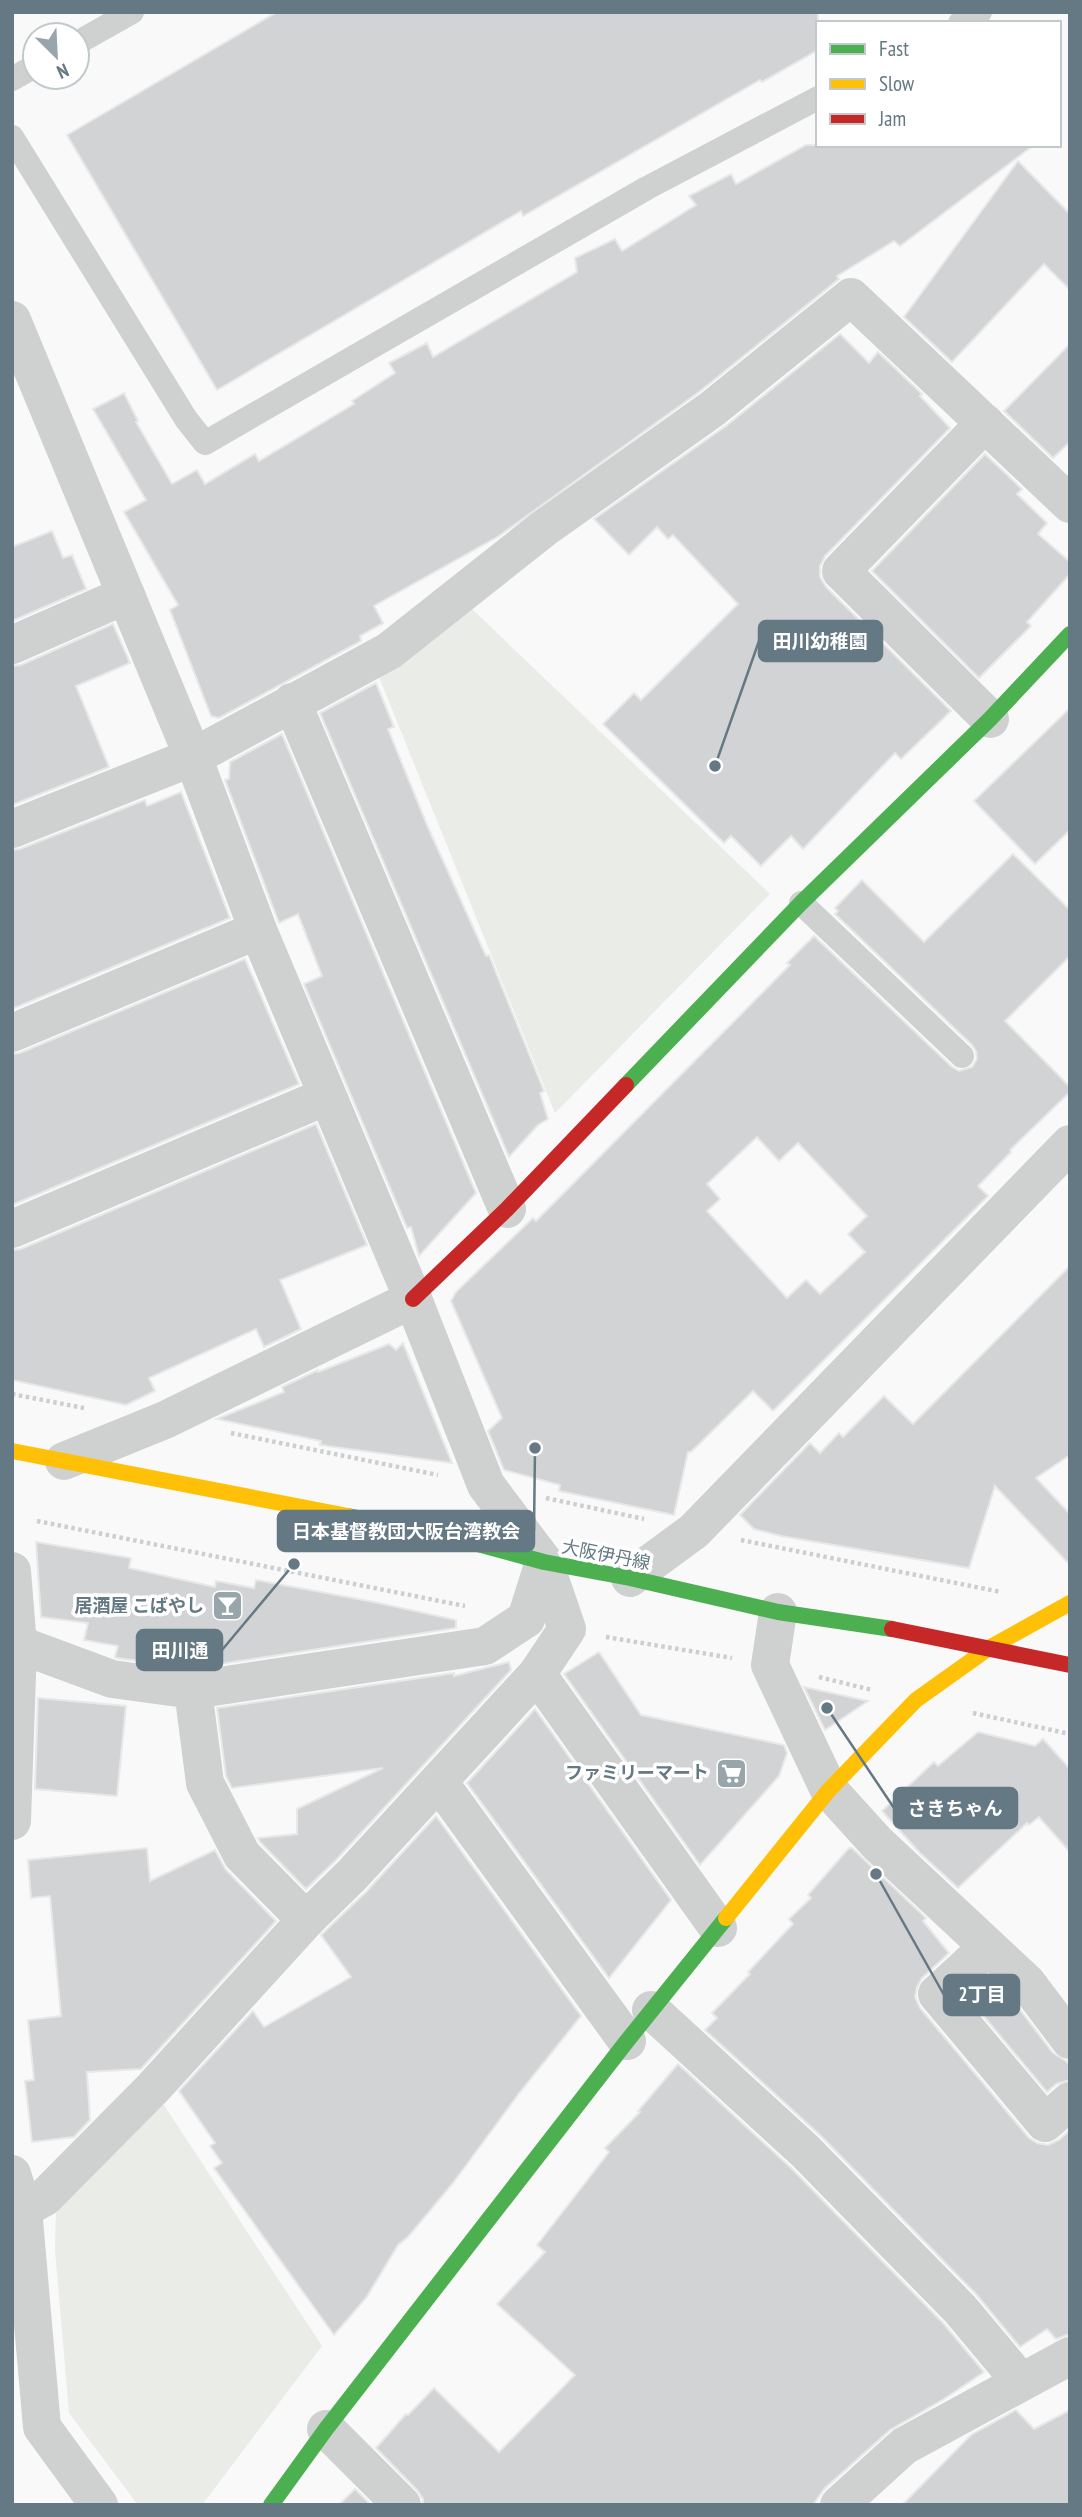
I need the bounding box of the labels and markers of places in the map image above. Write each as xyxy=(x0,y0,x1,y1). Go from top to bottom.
callout: 田川幼稚園 xyxy=(759,621,882,661)
callout: 日本基督教団大阪台湾教会 xyxy=(278,1511,534,1551)
bar icon: 居酒屋 こばやし xyxy=(210,1589,244,1623)
place label: 居酒屋 こばやし xyxy=(74,1594,204,1617)
callout: 田川通 xyxy=(137,1630,222,1670)
supermarket icon: ファミリーマート xyxy=(715,1756,749,1790)
place label: ファミリーマート xyxy=(565,1761,709,1784)
callout: さきちゃん xyxy=(894,1788,1017,1828)
callout: 2丁目 xyxy=(944,1975,1019,2015)

